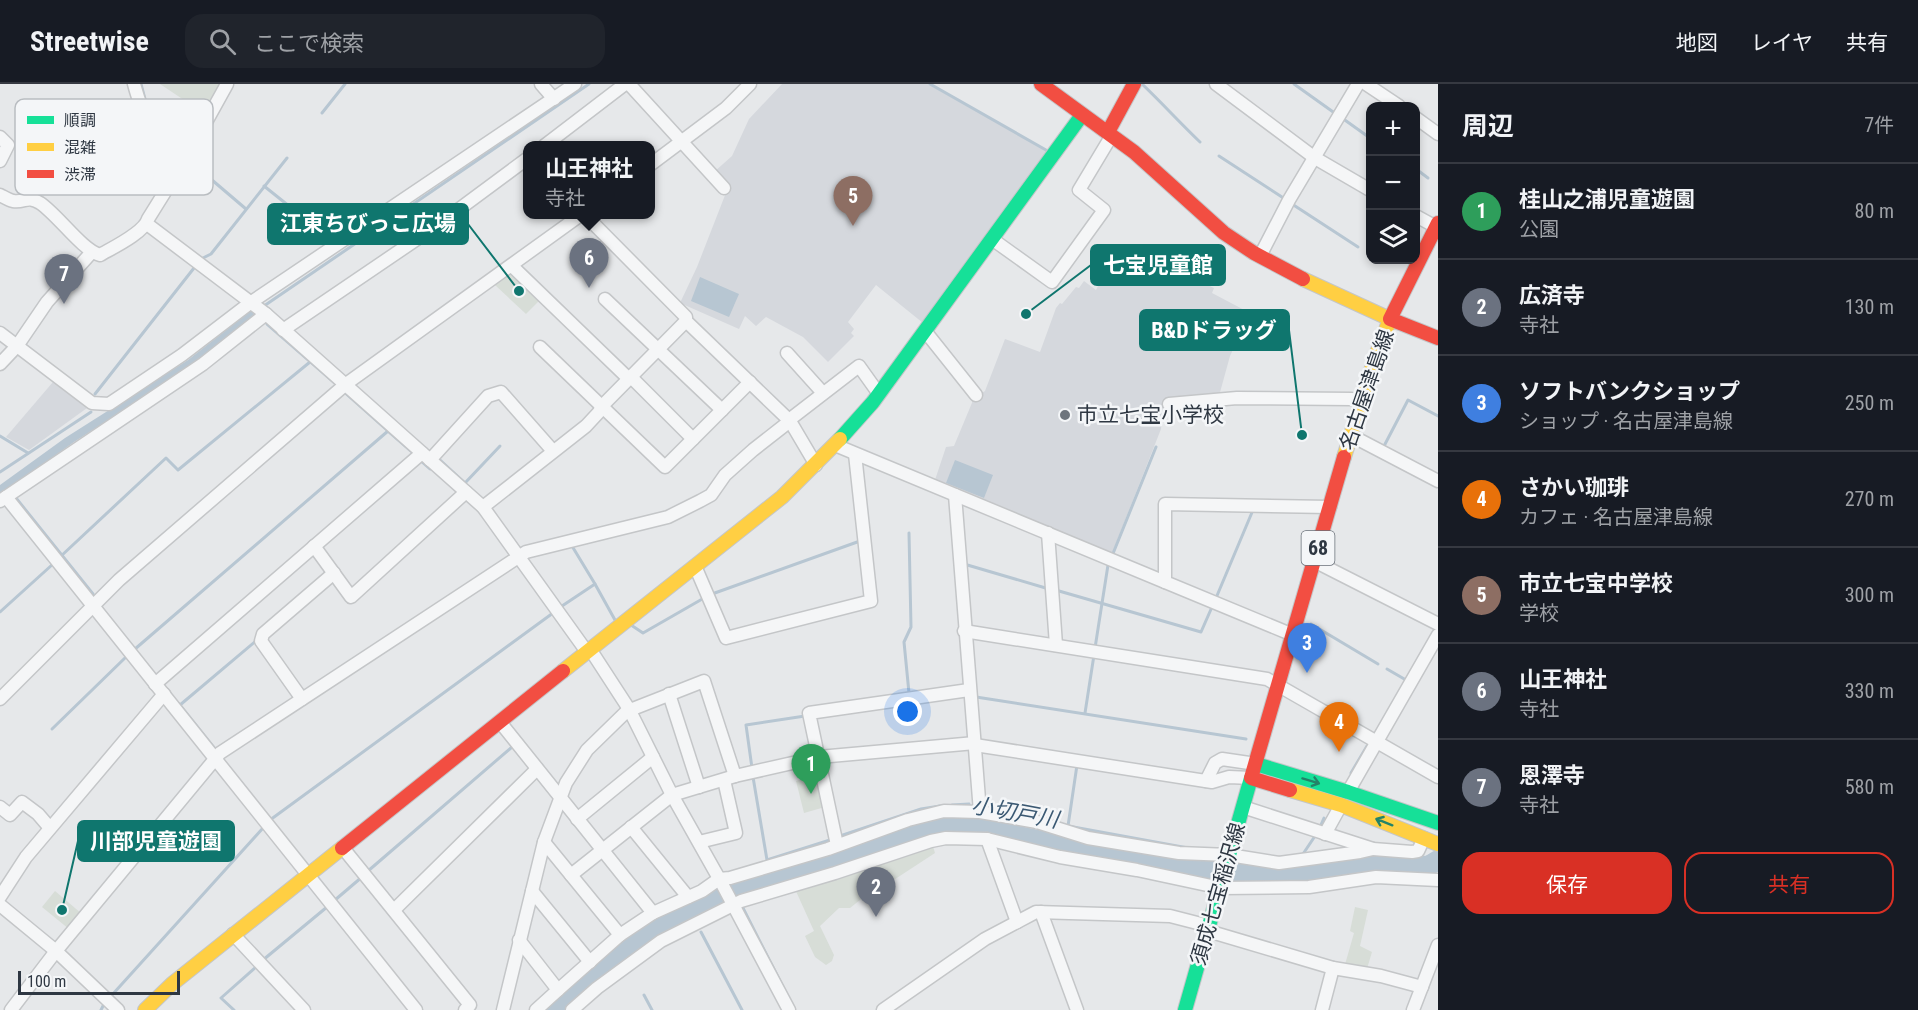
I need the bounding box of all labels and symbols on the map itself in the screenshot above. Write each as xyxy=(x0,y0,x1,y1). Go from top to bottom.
legend xyxy=(15,99,213,195)
text: 順調 xyxy=(64,111,96,130)
text: 混雑 xyxy=(64,138,96,157)
text: 渋滞 xyxy=(64,165,96,184)
pin: 5 xyxy=(834,176,872,226)
callout: 江東ちびっこ広場 xyxy=(268,204,468,244)
text: 江東ちびっこ広場 xyxy=(280,211,456,236)
pin: 6 xyxy=(570,238,608,288)
callout: 七宝児童館 xyxy=(1091,245,1225,285)
text: 七宝児童館 xyxy=(1103,253,1213,278)
pin: 7 xyxy=(44,254,84,304)
callout: B&Dドラッグ xyxy=(1140,310,1289,350)
text: B&Dドラッグ xyxy=(1151,318,1277,343)
street label: 名古屋津島線 xyxy=(1335,327,1399,453)
place label: 市立七宝小学校 xyxy=(1077,403,1224,427)
marker: 市立七宝小学校 xyxy=(1058,408,1072,422)
road number: 68 xyxy=(1302,531,1334,565)
pin: 3 xyxy=(1288,624,1326,673)
your location xyxy=(893,697,922,726)
pin: 4 xyxy=(1320,702,1358,752)
pin: 1 xyxy=(792,744,830,794)
one-way arrow xyxy=(1302,776,1321,787)
water label: 小切戸川 xyxy=(969,793,1062,833)
one-way arrow xyxy=(1375,816,1394,827)
street label: 須成七宝稲沢線 xyxy=(1186,820,1250,968)
callout: 川部児童遊園 xyxy=(78,821,234,861)
text: 川部児童遊園 xyxy=(90,829,222,854)
pin: 2 xyxy=(856,868,896,917)
scale bar xyxy=(18,968,180,996)

